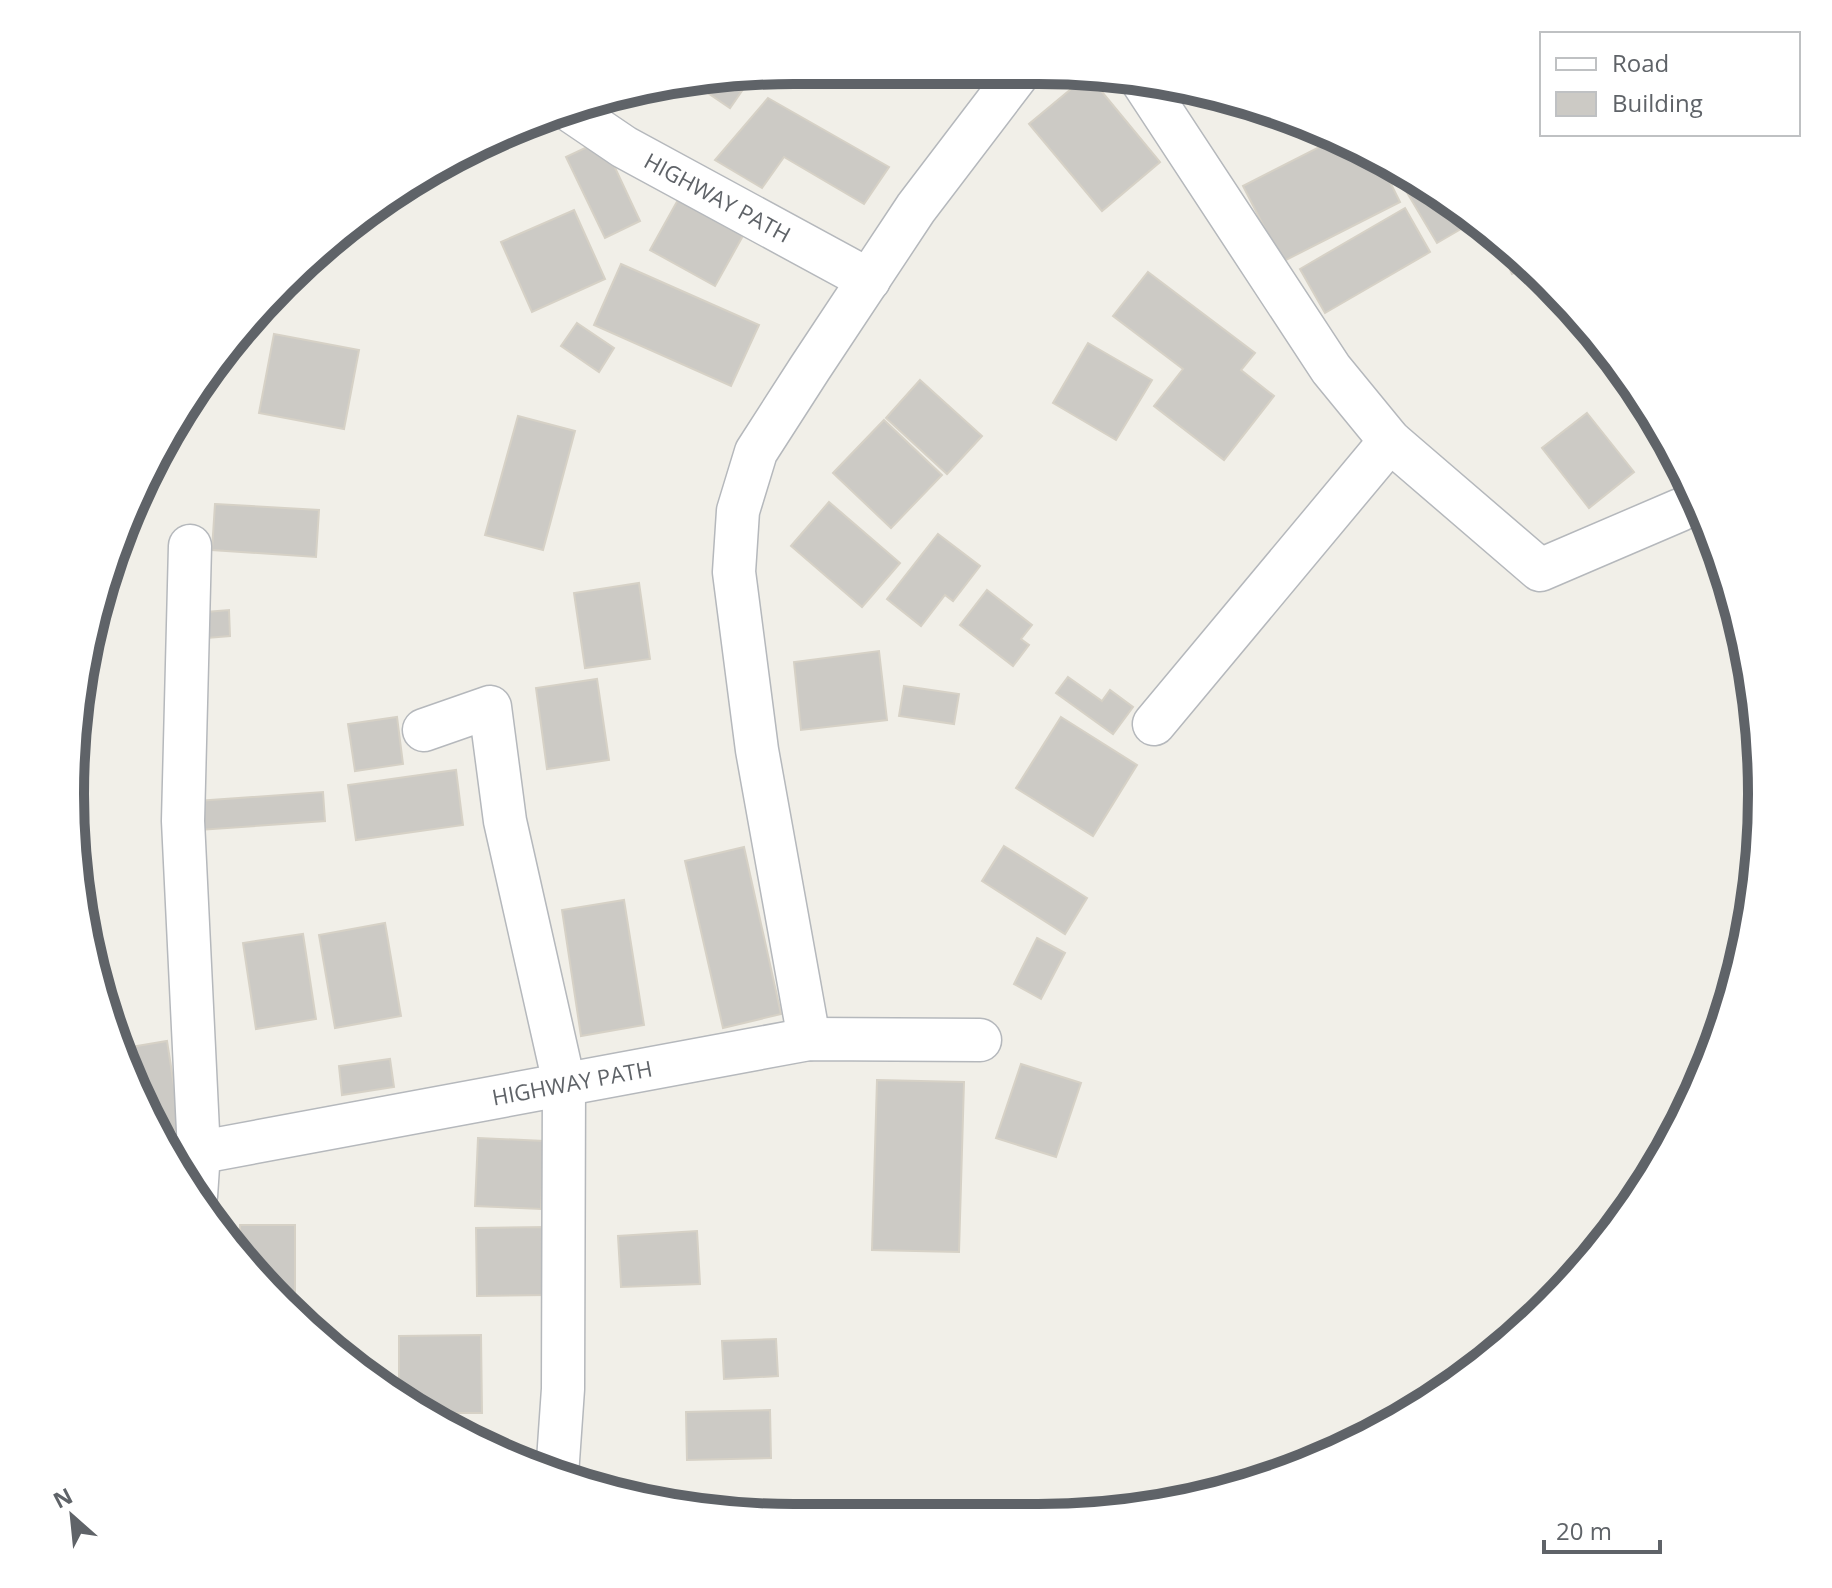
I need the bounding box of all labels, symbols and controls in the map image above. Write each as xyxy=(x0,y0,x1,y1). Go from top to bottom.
legend xyxy=(1540,32,1800,136)
text: Road xyxy=(1612,46,1669,79)
text: Building xyxy=(1612,86,1703,119)
street label: HIGHWAY PATH xyxy=(639,145,796,249)
street label: HIGHWAY PATH xyxy=(489,1052,654,1112)
north arrow xyxy=(32,1476,112,1556)
text: N xyxy=(48,1480,77,1515)
scale bar xyxy=(1544,1504,1660,1554)
text: 20 m xyxy=(1556,1514,1612,1547)

